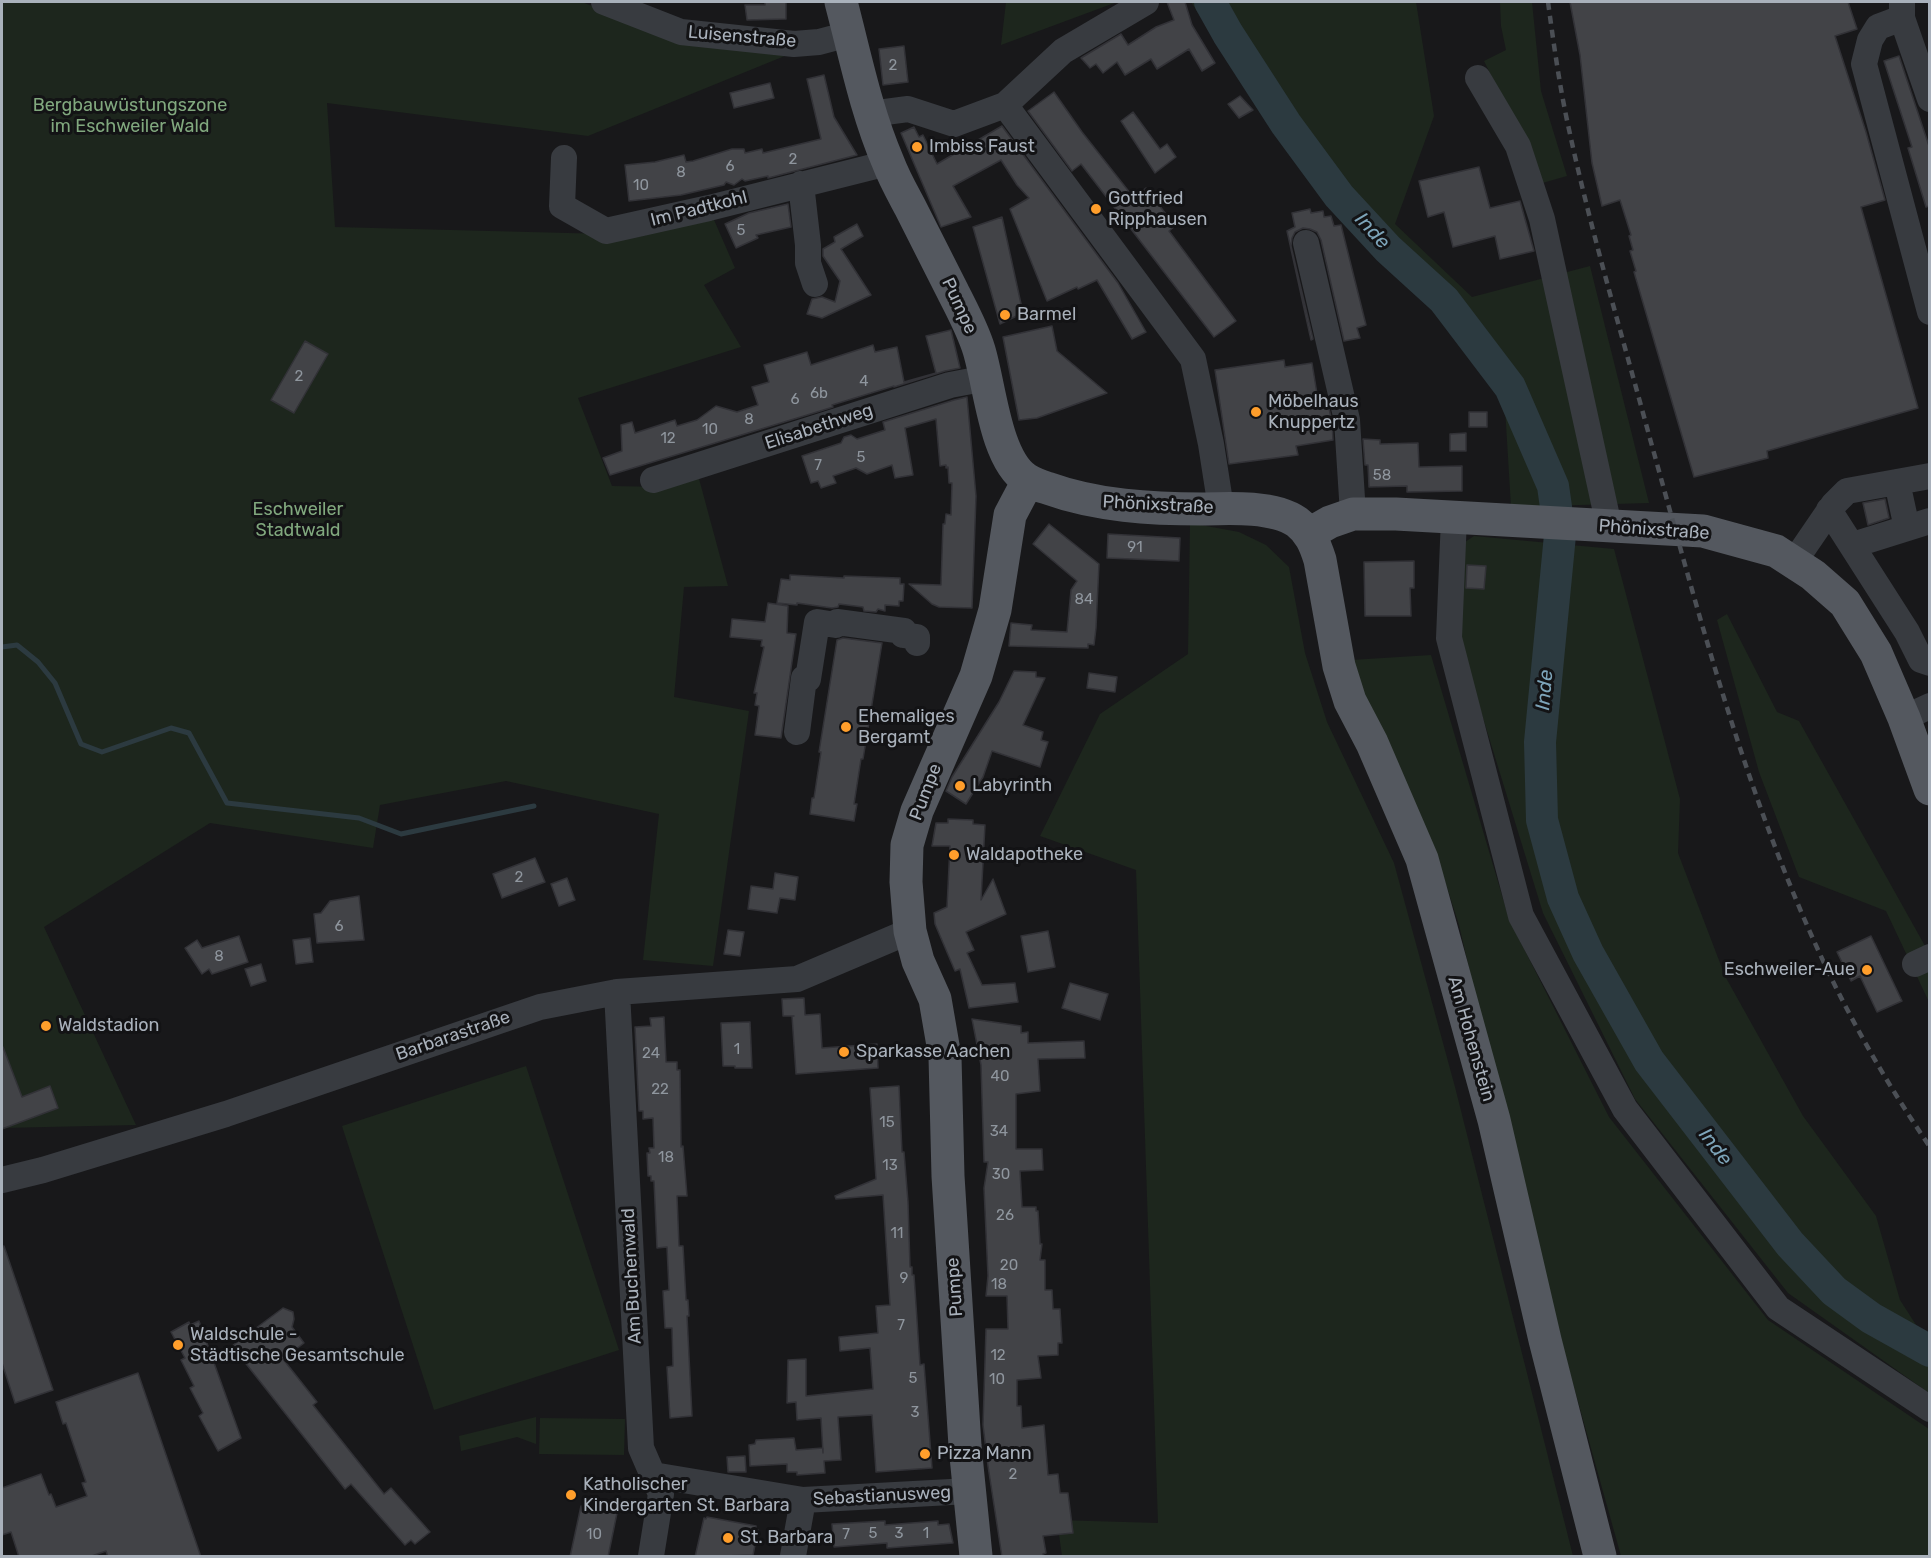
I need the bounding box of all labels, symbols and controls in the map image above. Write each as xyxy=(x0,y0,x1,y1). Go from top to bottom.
street label: Luisenstraße xyxy=(687,22,797,52)
house number: 2 xyxy=(889,57,897,75)
park label: Bergbauwüstungszone im Eschweiler Wald xyxy=(33,95,227,138)
place label: Imbiss Faust xyxy=(929,136,1035,158)
marker: Imbiss Faust xyxy=(910,140,924,154)
house number: 2 xyxy=(789,151,797,169)
house number: 6 xyxy=(725,158,735,176)
house number: 8 xyxy=(676,164,686,182)
house number: 10 xyxy=(633,177,649,195)
street label: Im Padtkohl xyxy=(648,187,750,231)
place label: Gottfried Ripphausen xyxy=(1108,188,1208,230)
marker: Gottfried Ripphausen xyxy=(1089,202,1103,216)
water label: Inde xyxy=(1349,208,1395,254)
house number: 5 xyxy=(737,222,745,240)
street label: Pumpe xyxy=(937,275,981,337)
place label: Barmel xyxy=(1017,304,1076,326)
marker: Barmel xyxy=(998,308,1012,322)
house number: 2 xyxy=(295,368,303,386)
house number: 4 xyxy=(859,373,869,391)
house number: 6b xyxy=(810,385,828,403)
house number: 6 xyxy=(790,391,800,409)
place label: Möbelhaus Knuppertz xyxy=(1268,391,1359,434)
street label: Elisabethweg xyxy=(762,399,876,455)
marker: Möbelhaus Knuppertz xyxy=(1249,405,1263,419)
house number: 8 xyxy=(744,411,754,429)
house number: 10 xyxy=(702,421,718,439)
house number: 12 xyxy=(660,430,676,448)
house number: 5 xyxy=(857,449,865,467)
house number: 7 xyxy=(814,457,822,475)
house number: 58 xyxy=(1373,467,1391,485)
street label: Phönixstraße xyxy=(1102,491,1214,519)
park label: Eschweiler Stadtwald xyxy=(253,499,343,542)
street label: Phönixstraße xyxy=(1598,515,1710,545)
house number: 91 xyxy=(1127,539,1143,557)
house number: 84 xyxy=(1075,591,1093,609)
water label: Inde xyxy=(1531,669,1559,711)
place label: Ehemaliges Bergamt xyxy=(858,706,955,748)
marker: Ehemaliges Bergamt xyxy=(839,720,853,734)
street label: Pumpe xyxy=(905,760,947,824)
place label: Labyrinth xyxy=(972,775,1052,797)
marker: Labyrinth xyxy=(953,779,967,793)
place label: Waldapotheke xyxy=(966,844,1083,866)
marker: Waldapotheke xyxy=(947,848,961,862)
house number: 2 xyxy=(515,869,523,887)
house number: 6 xyxy=(334,918,344,936)
house number: 8 xyxy=(214,948,224,966)
place label: Eschweiler-Aue xyxy=(1724,959,1855,981)
marker: Eschweiler-Aue xyxy=(1860,963,1874,977)
street label: Am Hohenstein xyxy=(1443,974,1499,1104)
street label: Barbarastraße xyxy=(393,1006,513,1066)
place label: Waldstadion xyxy=(58,1015,159,1037)
marker: Waldstadion xyxy=(39,1019,53,1033)
house number: 1 xyxy=(734,1041,740,1059)
place label: Sparkasse Aachen xyxy=(856,1041,1010,1063)
house number: 24 xyxy=(642,1045,660,1063)
marker: Sparkasse Aachen xyxy=(837,1045,851,1059)
house number: 40 xyxy=(991,1068,1009,1086)
house number: 22 xyxy=(651,1081,669,1099)
house number: 15 xyxy=(879,1114,895,1132)
house number: 34 xyxy=(990,1123,1008,1141)
water label: Inde xyxy=(1693,1124,1737,1170)
house number: 18 xyxy=(658,1149,674,1167)
house number: 13 xyxy=(882,1157,898,1175)
house number: 30 xyxy=(992,1166,1010,1184)
street label: Am Buchenwald xyxy=(618,1207,646,1345)
house number: 26 xyxy=(996,1207,1014,1225)
house number: 11 xyxy=(891,1225,903,1243)
street label: Pumpe xyxy=(942,1257,968,1317)
house number: 20 xyxy=(1000,1257,1018,1275)
house number: 9 xyxy=(900,1270,908,1288)
house number: 18 xyxy=(991,1276,1007,1294)
house number: 7 xyxy=(897,1317,905,1335)
place label: Waldschule - Städtische Gesamtschule xyxy=(190,1324,405,1366)
marker: Waldschule - Städtische Gesamtschule xyxy=(171,1338,185,1352)
house number: 12 xyxy=(990,1347,1006,1365)
house number: 5 xyxy=(909,1370,917,1388)
house number: 10 xyxy=(989,1371,1005,1389)
house number: 3 xyxy=(910,1404,920,1422)
place label: Pizza Mann xyxy=(937,1443,1032,1465)
marker: Pizza Mann xyxy=(918,1447,932,1461)
house number: 2 xyxy=(1009,1466,1017,1484)
place label: Katholischer Kindergarten St. Barbara xyxy=(583,1474,790,1516)
street label: Sebastianusweg xyxy=(812,1482,952,1510)
marker: Katholischer Kindergarten St. Barbara xyxy=(564,1488,578,1502)
house number: 5 xyxy=(869,1525,877,1543)
house number: 3 xyxy=(894,1525,904,1543)
house number: 1 xyxy=(923,1525,929,1543)
house number: 10 xyxy=(586,1526,602,1544)
house number: 7 xyxy=(842,1526,850,1544)
place label: St. Barbara xyxy=(740,1527,833,1549)
marker: St. Barbara xyxy=(721,1531,735,1545)

